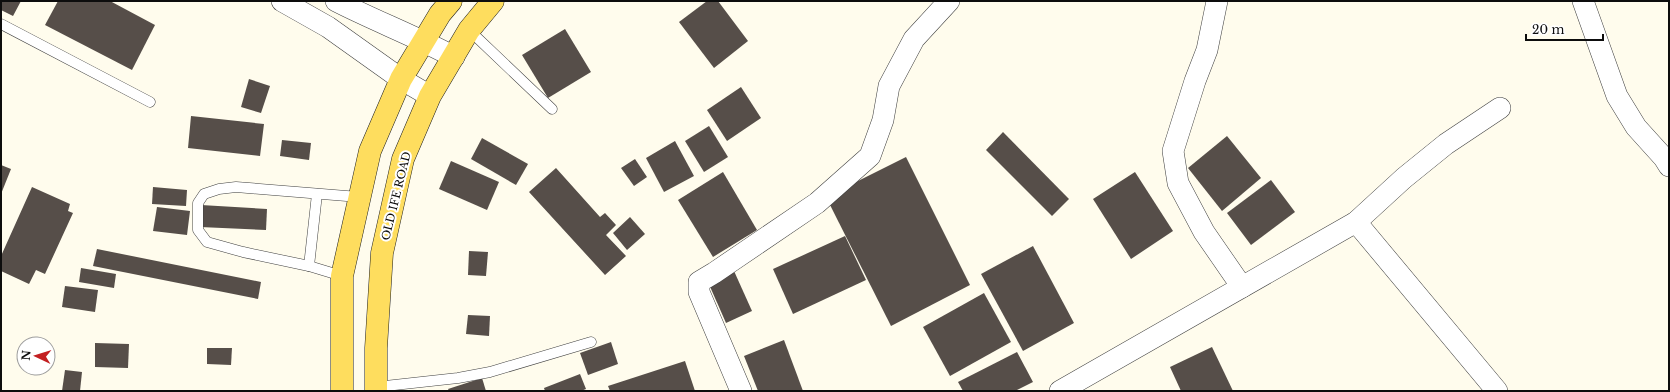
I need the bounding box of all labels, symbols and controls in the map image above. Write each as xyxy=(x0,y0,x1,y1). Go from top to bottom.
scale bar xyxy=(1526,16,1603,42)
text: 20 m xyxy=(1532,22,1564,37)
street label: OLD IFE ROAD xyxy=(378,150,414,242)
north arrow xyxy=(16,336,56,376)
text: N xyxy=(19,349,33,361)

